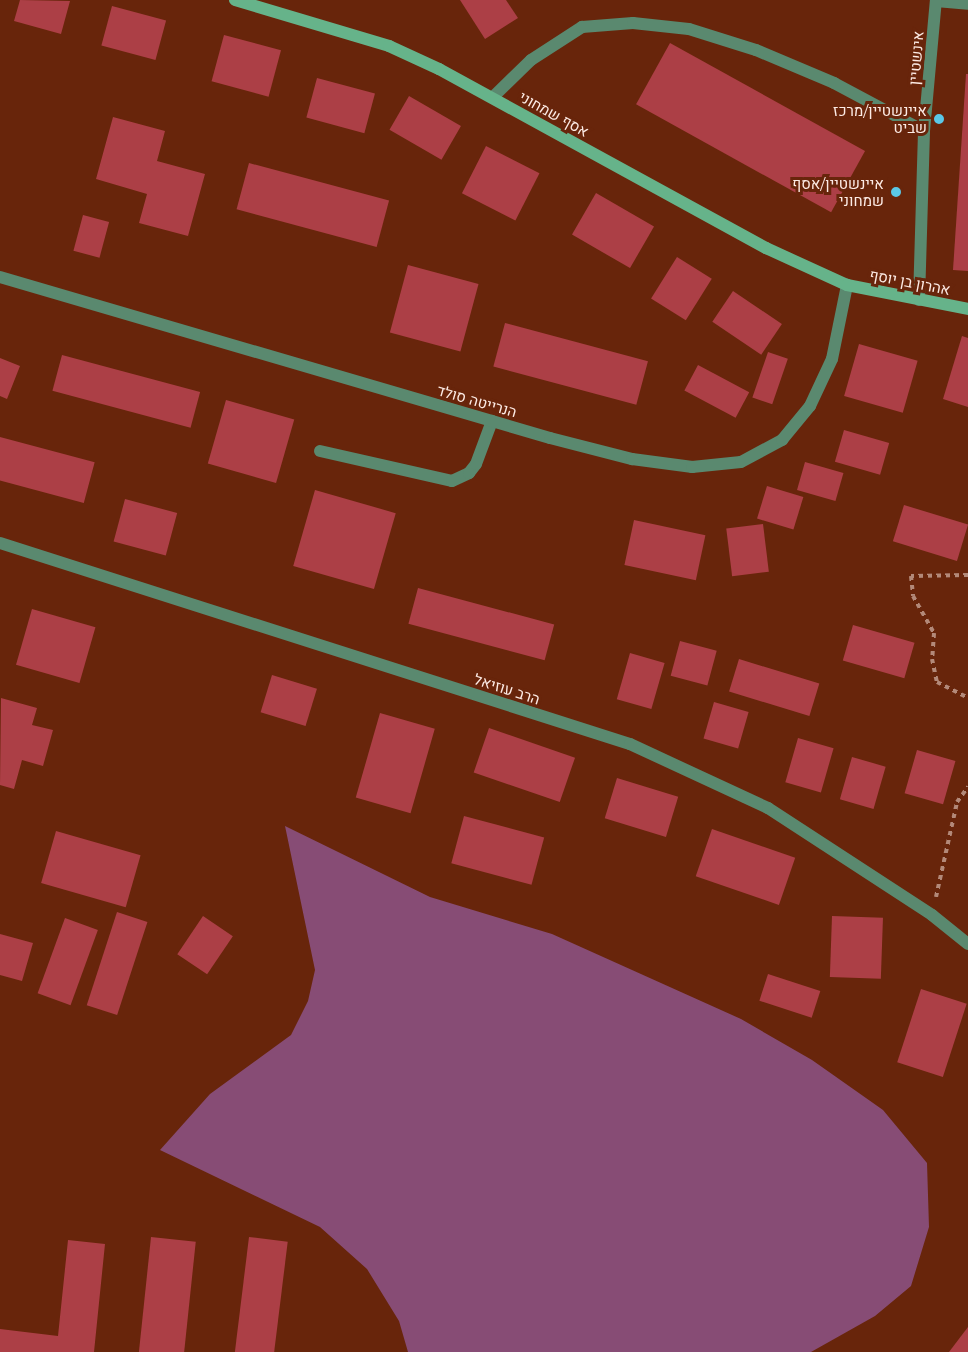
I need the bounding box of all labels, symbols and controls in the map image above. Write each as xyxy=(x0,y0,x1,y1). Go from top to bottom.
street label: אינשטיין xyxy=(905,30,927,86)
street label: אסף שמחוני xyxy=(516,87,592,141)
place label: איינשטיין/מרכז שביט xyxy=(833,101,927,136)
marker: איינשטיין/מרכז שביט xyxy=(932,112,946,126)
place label: איינשטיין/אסף שמחוני xyxy=(792,174,884,209)
marker: איינשטיין/אסף שמחוני xyxy=(889,185,903,199)
street label: אהרון בן יוסף xyxy=(868,265,952,299)
street label: הנרייטה סולד xyxy=(435,381,519,421)
street label: הרב עוזיאל xyxy=(472,670,542,708)

